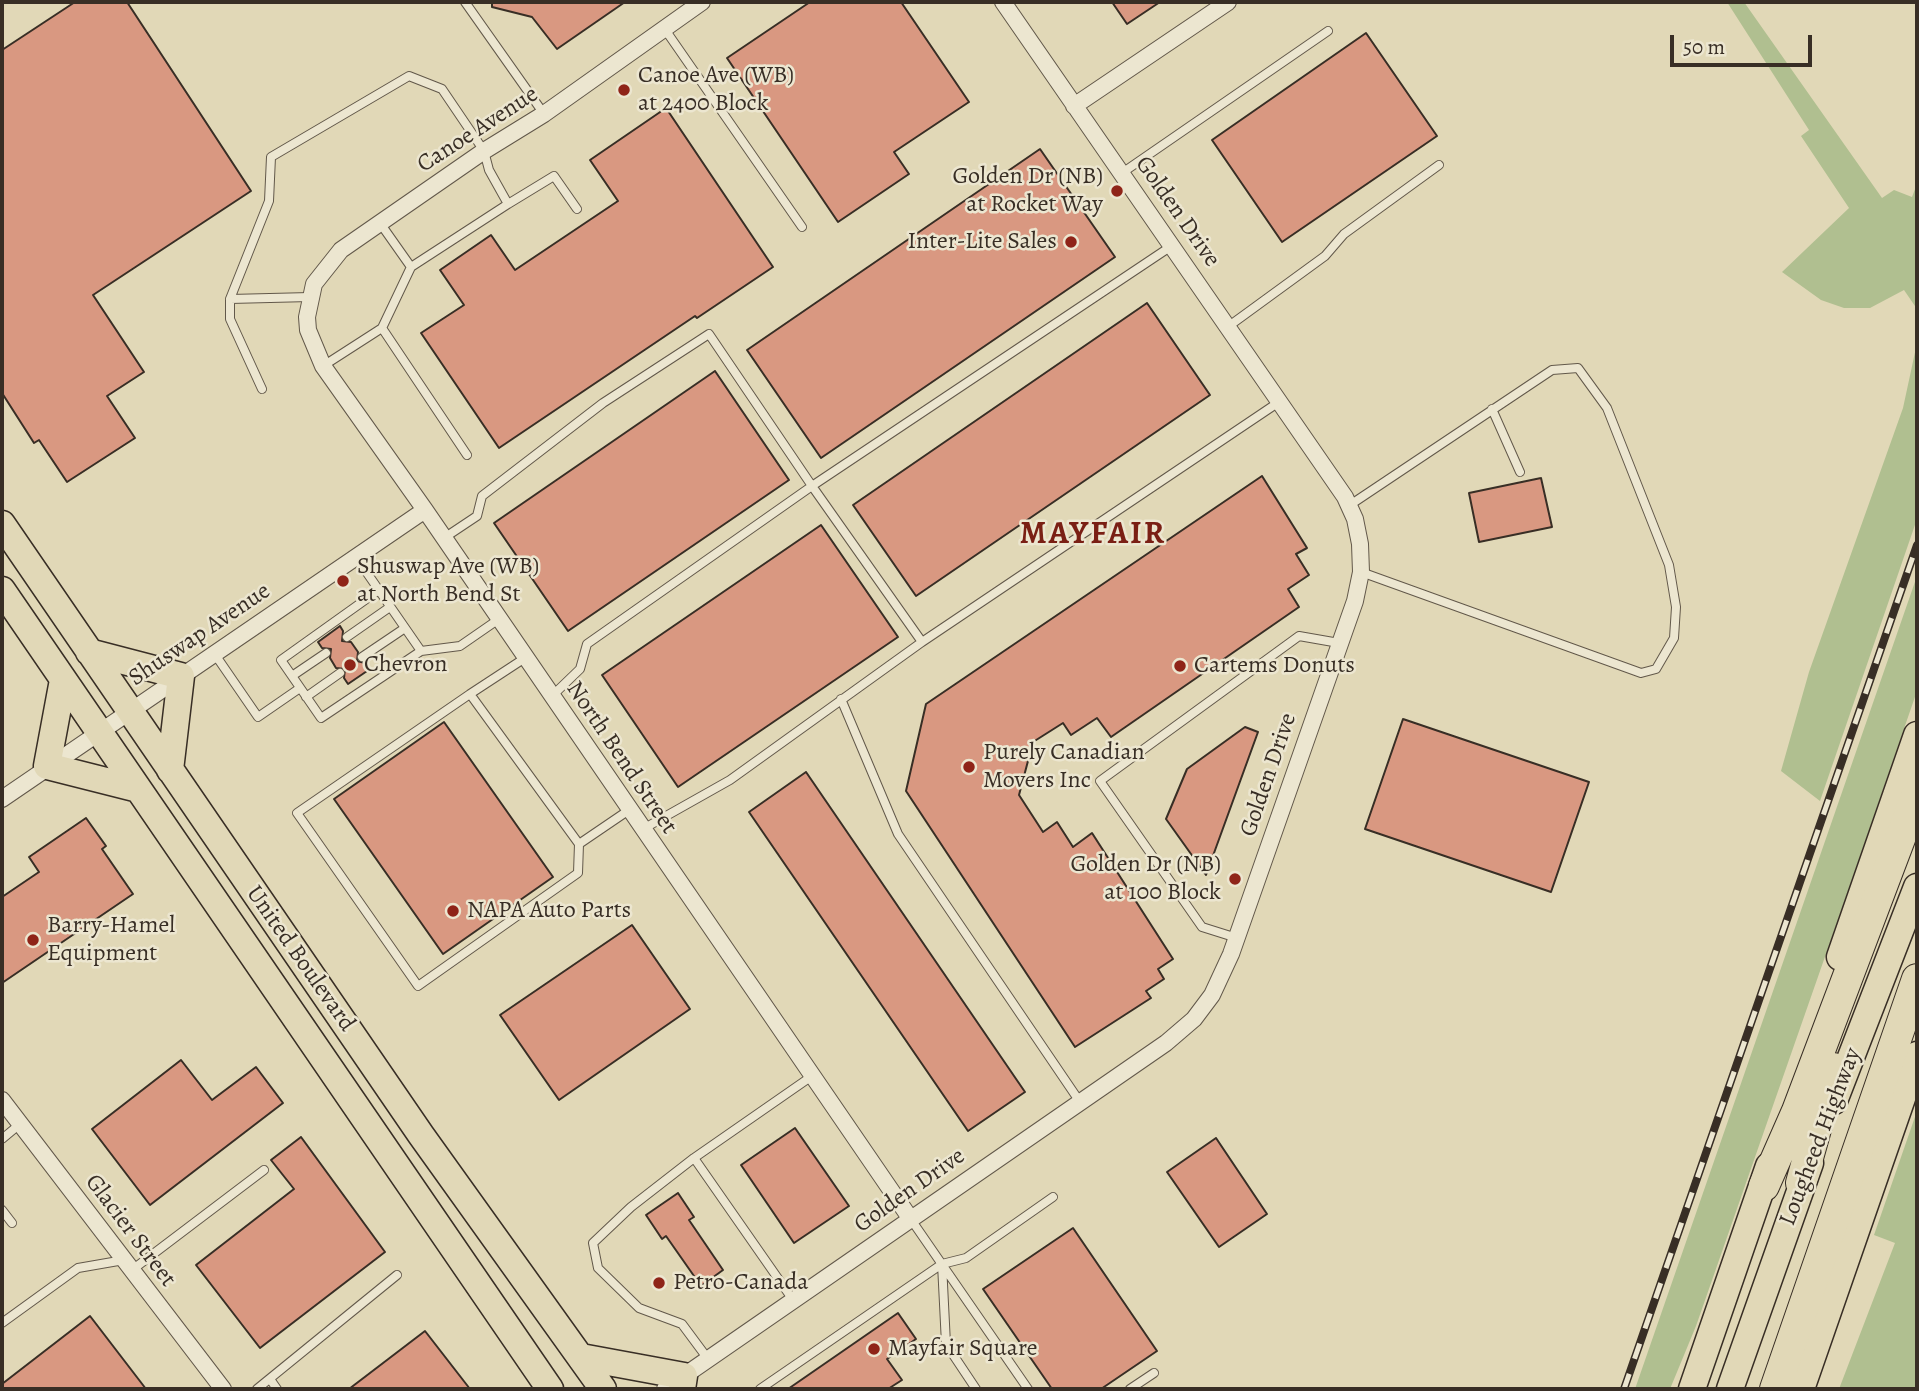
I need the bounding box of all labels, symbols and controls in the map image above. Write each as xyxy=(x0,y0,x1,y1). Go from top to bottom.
scale bar xyxy=(1674,21,1816,65)
text: 50 m xyxy=(1683,33,1725,61)
place label: Canoe Ave (WB) at 2400 Block xyxy=(638,62,794,118)
street label: Canoe Avenue xyxy=(412,80,544,180)
marker: Canoe Ave (WB) at 2400 Block xyxy=(616,82,632,98)
street label: Golden Drive xyxy=(1128,151,1226,273)
place label: Golden Dr (NB) at Rocket Way xyxy=(953,163,1103,219)
marker: Golden Dr (NB) at Rocket Way xyxy=(1109,183,1125,199)
place label: Inter-Lite Sales xyxy=(908,228,1057,256)
marker: Inter-Lite Sales xyxy=(1063,234,1079,250)
district label: MAYFAIR xyxy=(1021,516,1165,554)
place label: Shuswap Ave (WB) at North Bend St xyxy=(357,553,539,609)
marker: Shuswap Ave (WB) at North Bend St xyxy=(335,573,351,589)
street label: Shuswap Avenue xyxy=(124,577,276,693)
place label: Chevron xyxy=(364,651,447,679)
place label: Cartems Donuts xyxy=(1194,652,1355,680)
marker: Chevron xyxy=(342,657,358,673)
marker: Cartems Donuts xyxy=(1172,658,1188,674)
street label: North Bend Street xyxy=(559,676,683,840)
street label: Golden Drive xyxy=(1234,709,1304,841)
place label: Purely Canadian Movers Inc xyxy=(983,739,1145,795)
marker: Purely Canadian Movers Inc xyxy=(961,759,977,775)
place label: Golden Dr (NB) at 100 Block xyxy=(1071,851,1221,907)
marker: Golden Dr (NB) at 100 Block xyxy=(1227,871,1243,887)
street label: United Boulevard xyxy=(239,881,361,1037)
place label: NAPA Auto Parts xyxy=(467,897,631,925)
marker: NAPA Auto Parts xyxy=(445,903,461,919)
place label: Barry-Hamel Equipment xyxy=(47,912,175,968)
marker: Barry-Hamel Equipment xyxy=(25,932,41,948)
street label: Lougheed Highway xyxy=(1774,1044,1868,1230)
street label: Golden Drive xyxy=(849,1142,971,1240)
street label: Glacier Street xyxy=(78,1169,182,1293)
place label: Petro-Canada xyxy=(673,1269,808,1297)
marker: Petro-Canada xyxy=(651,1275,667,1291)
place label: Mayfair Square xyxy=(888,1335,1038,1363)
marker: Mayfair Square xyxy=(866,1341,882,1357)

